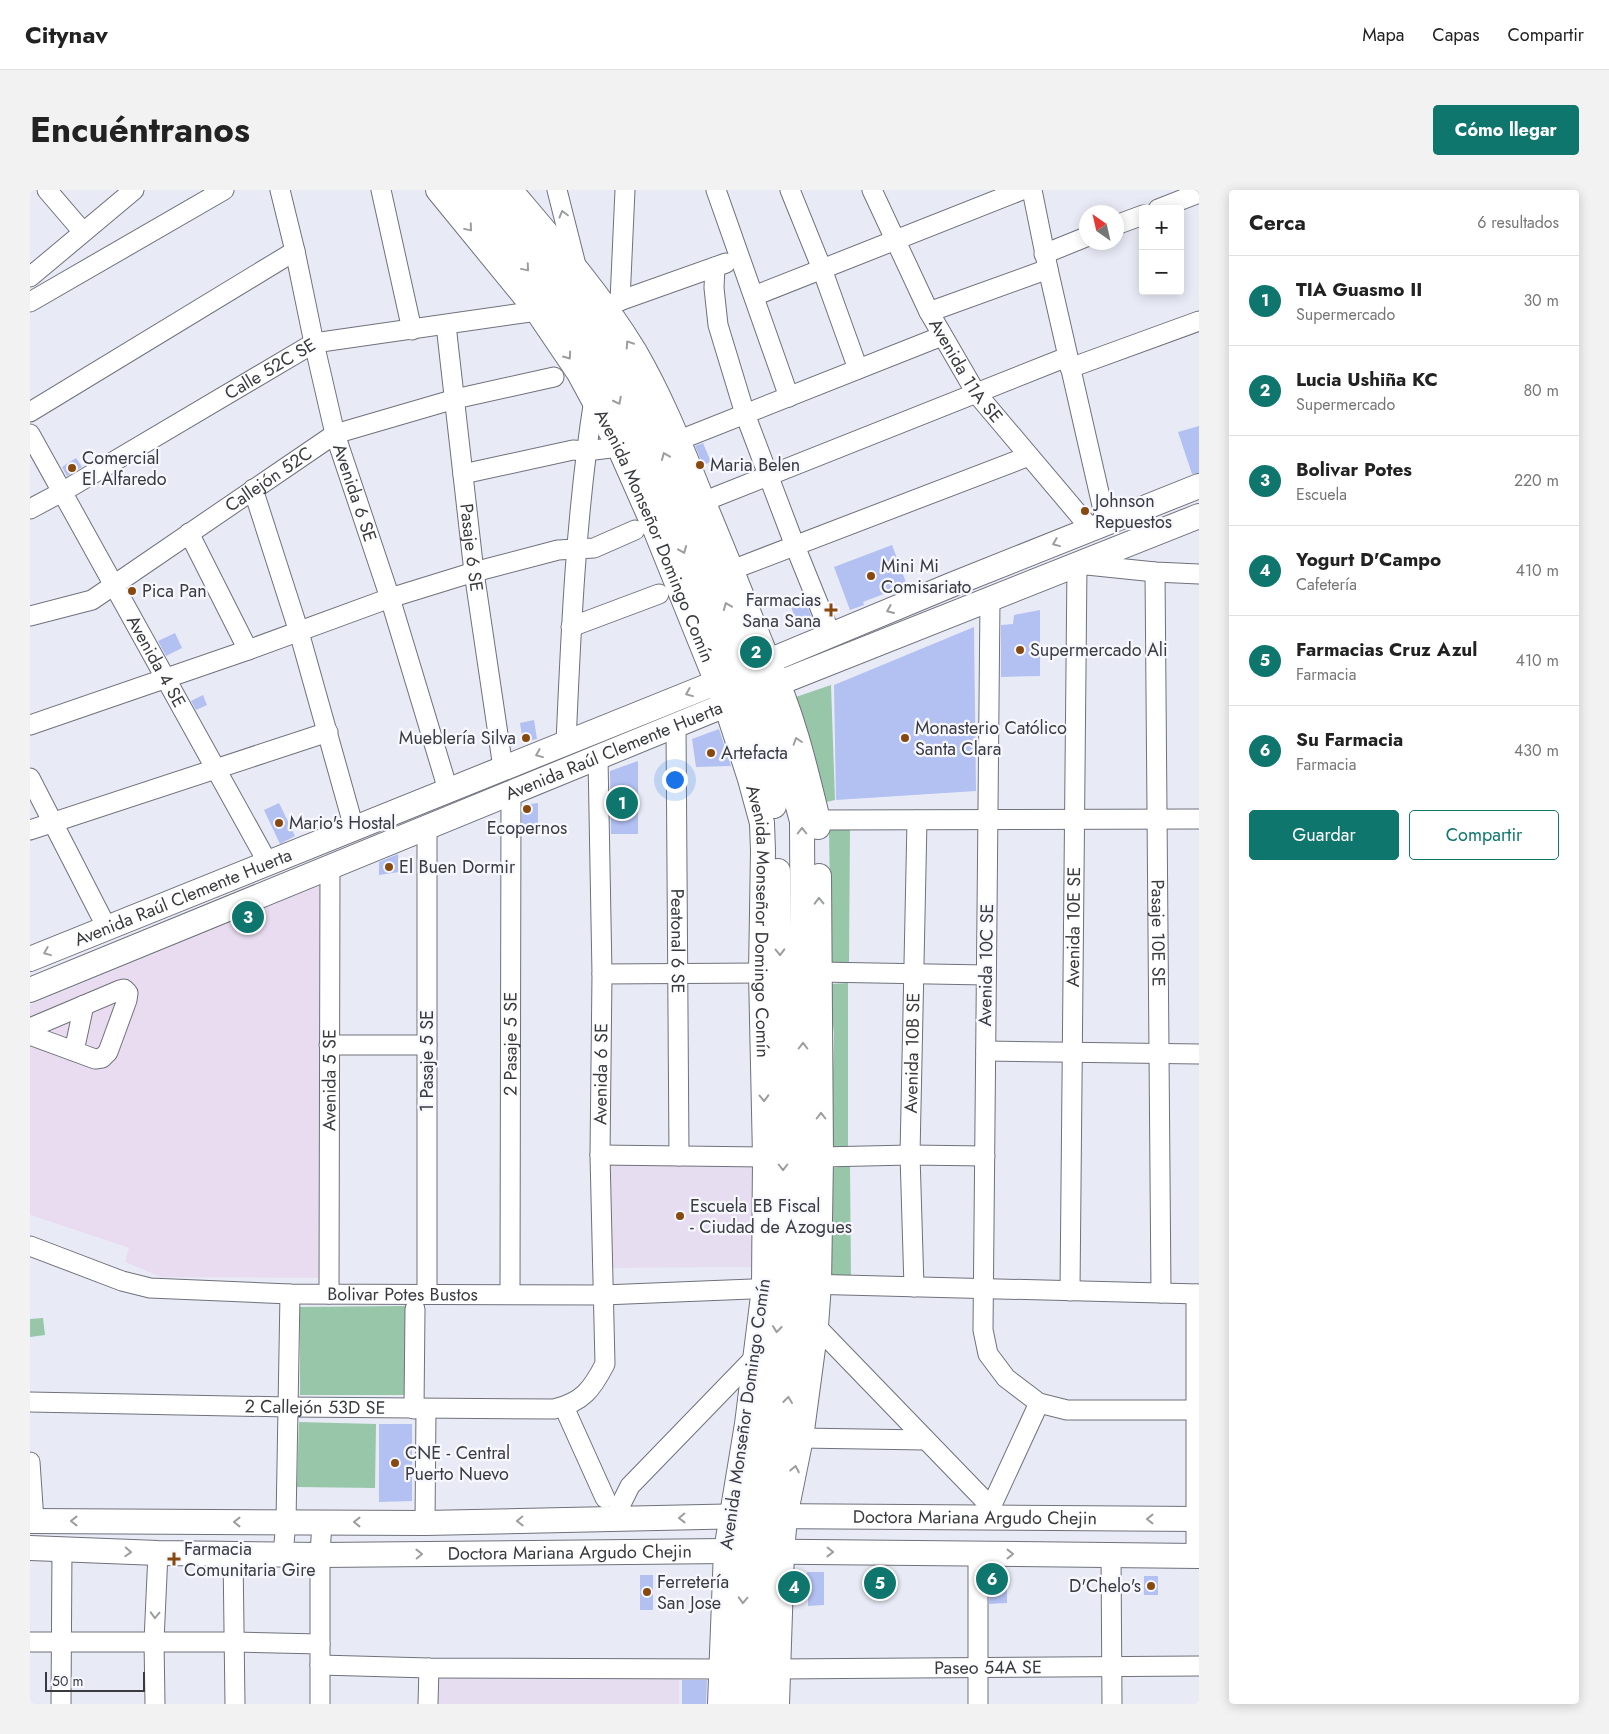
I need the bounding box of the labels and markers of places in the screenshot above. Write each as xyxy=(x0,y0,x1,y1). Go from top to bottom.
place label: Comercial El Alfaredo xyxy=(82,445,167,492)
place label: Maria Belen xyxy=(710,452,800,478)
marker: Maria Belen xyxy=(694,459,706,471)
marker: Comercial El Alfaredo xyxy=(66,462,78,474)
place label: Johnson Repuestos xyxy=(1093,488,1172,535)
marker: Johnson Repuestos xyxy=(1079,505,1091,517)
place label: Mini Mi Comisariato xyxy=(881,553,972,600)
marker: Mini Mi Comisariato xyxy=(865,570,877,582)
place label: Pica Pan xyxy=(142,578,207,604)
marker: Pica Pan xyxy=(126,585,138,597)
place label: Farmacias Sana Sana xyxy=(742,587,821,634)
marker: Farmacias Sana Sana xyxy=(825,604,837,616)
pin: 2 xyxy=(740,633,772,671)
place label: Supermercado Ali xyxy=(1030,637,1168,663)
marker: Supermercado Ali xyxy=(1014,644,1026,656)
place label: Monasterio Católico Santa Clara xyxy=(915,715,1067,762)
place label: Mueblería Silva xyxy=(399,725,516,751)
marker: Mueblería Silva xyxy=(520,732,532,744)
marker: Monasterio Católico Santa Clara xyxy=(899,732,911,744)
place label: Artefacta xyxy=(721,740,788,766)
marker: Artefacta xyxy=(705,747,717,759)
pin: 1 xyxy=(606,784,638,822)
marker: Ecopernos xyxy=(521,803,533,815)
place label: Mario's Hostal xyxy=(289,810,395,836)
place label: Ecopernos xyxy=(487,815,567,841)
marker: Mario's Hostal xyxy=(273,817,285,829)
place label: El Buen Dormir xyxy=(399,854,516,880)
marker: El Buen Dormir xyxy=(383,861,395,873)
pin: 3 xyxy=(232,898,264,936)
place label: Escuela EB Fiscal - Ciudad de Azogues xyxy=(690,1193,852,1240)
marker: Escuela EB Fiscal - Ciudad de Azogues xyxy=(674,1210,686,1222)
place label: CNE - Central Puerto Nuevo xyxy=(405,1440,510,1487)
marker: CNE - Central Puerto Nuevo xyxy=(389,1457,401,1469)
place label: Farmacia Comunitaria Gire xyxy=(184,1536,315,1583)
marker: Farmacia Comunitaria Gire xyxy=(168,1553,180,1565)
pin: 6 xyxy=(976,1560,1008,1598)
pin: 5 xyxy=(864,1564,896,1602)
pin: 4 xyxy=(778,1568,810,1606)
place label: Ferretería San Jose xyxy=(657,1569,729,1616)
place label: D'Chelo's xyxy=(1069,1573,1141,1599)
marker: D'Chelo's xyxy=(1145,1580,1157,1592)
marker: Ferretería San Jose xyxy=(641,1586,653,1598)

